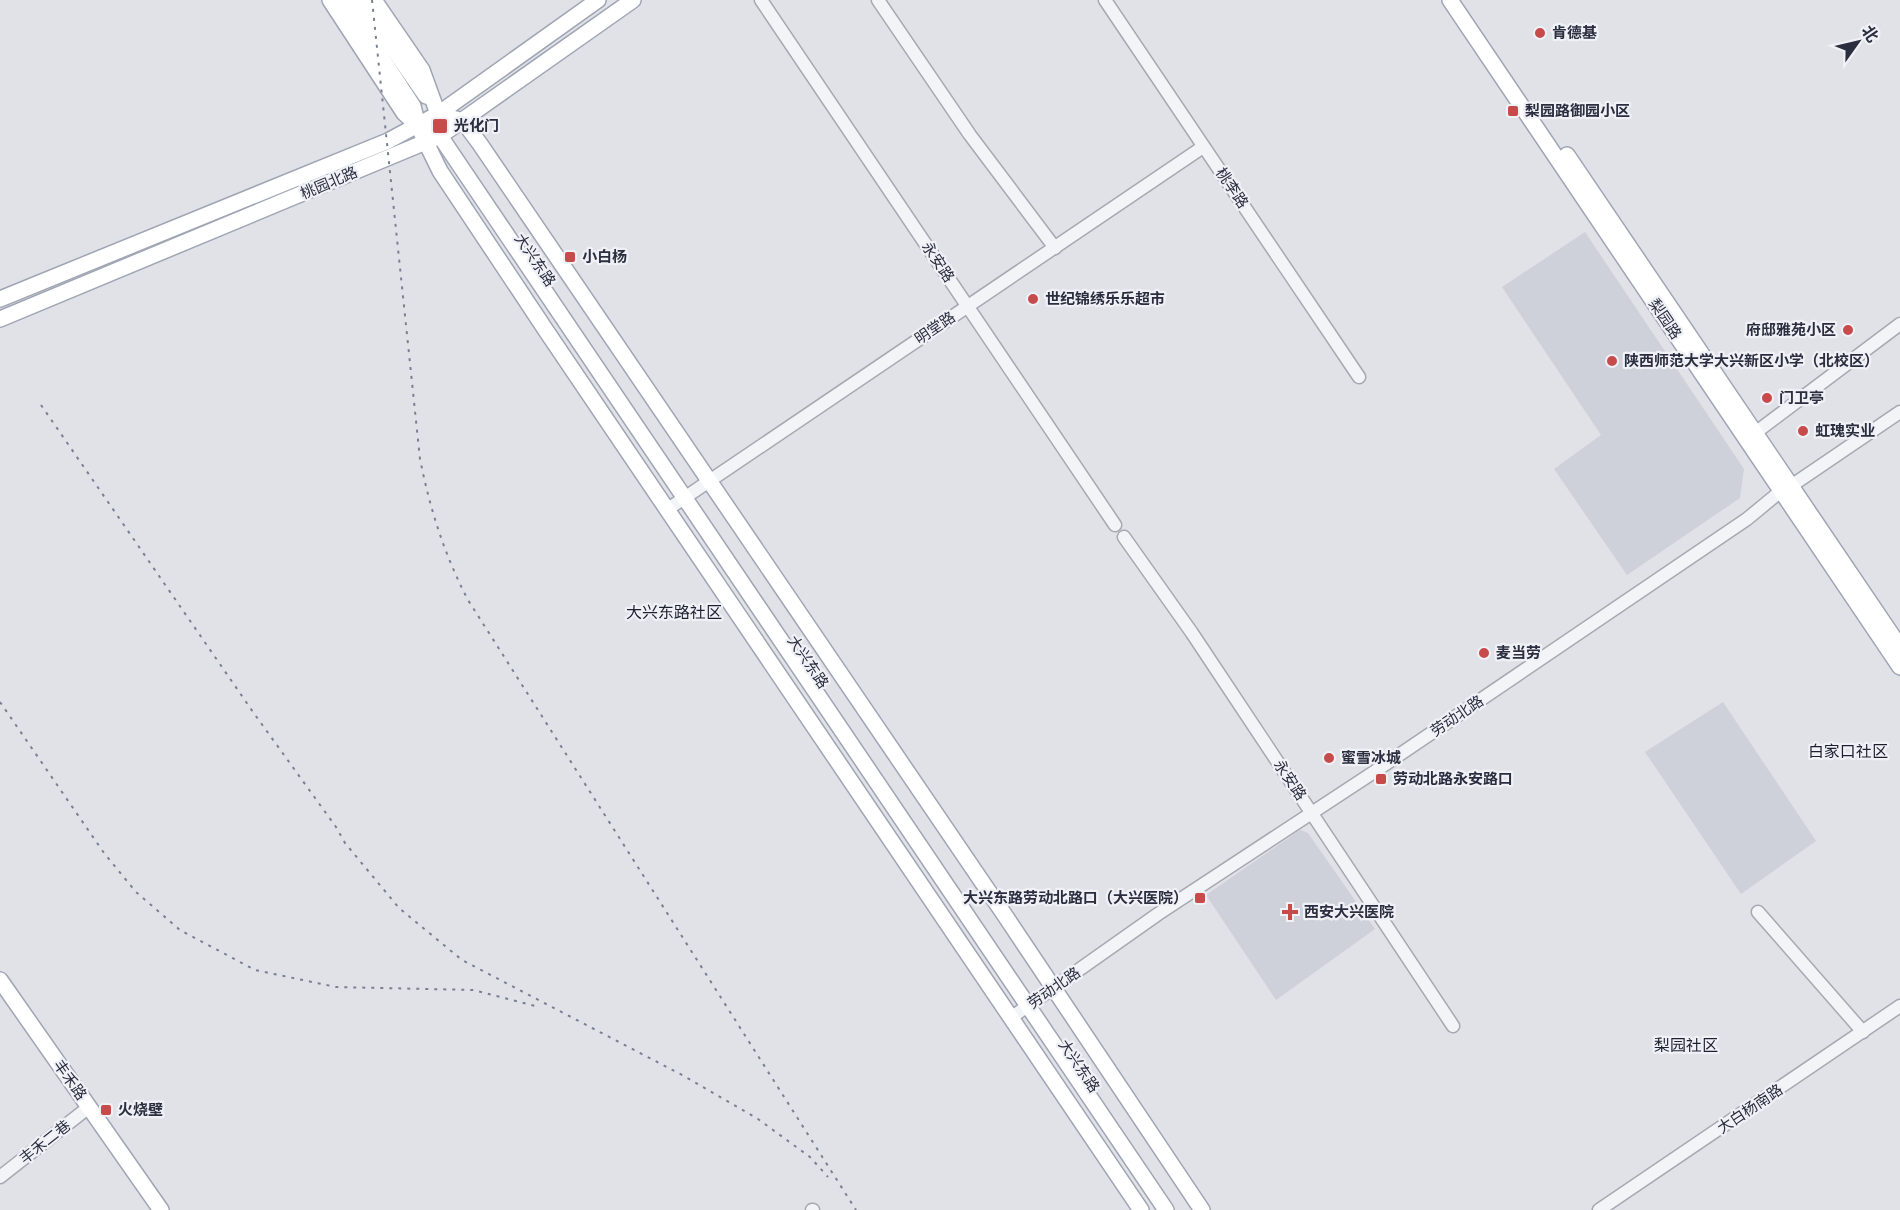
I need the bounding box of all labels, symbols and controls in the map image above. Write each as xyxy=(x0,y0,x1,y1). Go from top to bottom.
north arrow xyxy=(1828,12,1888,72)
text: 北 xyxy=(1857,21,1883,46)
place label: 肯德基 xyxy=(1552,23,1597,43)
marker: 肯德基 xyxy=(1533,26,1547,40)
place label: 梨园路御园小区 xyxy=(1525,101,1630,121)
marker: 梨园路御园小区 xyxy=(1506,104,1520,118)
place label: 光化门 xyxy=(454,116,499,136)
marker: 光化门 xyxy=(431,117,449,135)
street label: 桃园北路 xyxy=(297,162,361,204)
street label: 桃李路 xyxy=(1211,164,1253,212)
street label: 大兴东路 xyxy=(510,230,560,290)
street label: 永安路 xyxy=(917,238,959,286)
place label: 小白杨 xyxy=(582,247,627,267)
marker: 小白杨 xyxy=(563,250,577,264)
place label: 世纪锦绣乐乐超市 xyxy=(1045,289,1165,309)
marker: 世纪锦绣乐乐超市 xyxy=(1026,292,1040,306)
street label: 梨园路 xyxy=(1644,295,1686,343)
street label: 明堂路 xyxy=(911,307,959,349)
place label: 府邸雅苑小区 xyxy=(1746,320,1836,340)
marker: 府邸雅苑小区 xyxy=(1841,323,1855,337)
place label: 陕西师范大学大兴新区小学（北校区） xyxy=(1624,351,1879,371)
marker: 陕西师范大学大兴新区小学（北校区） xyxy=(1605,354,1619,368)
place label: 门卫亭 xyxy=(1779,388,1824,408)
marker: 门卫亭 xyxy=(1760,391,1774,405)
place label: 虹瑰实业 xyxy=(1815,421,1875,441)
marker: 虹瑰实业 xyxy=(1796,424,1810,438)
district label: 大兴东路社区 xyxy=(626,602,722,623)
street label: 大兴东路 xyxy=(783,632,833,692)
place label: 麦当劳 xyxy=(1496,643,1541,663)
marker: 麦当劳 xyxy=(1477,646,1491,660)
street label: 劳动北路 xyxy=(1427,691,1487,741)
district label: 白家口社区 xyxy=(1808,741,1888,762)
place label: 蜜雪冰城 xyxy=(1341,748,1401,768)
marker: 蜜雪冰城 xyxy=(1322,751,1336,765)
street label: 永安路 xyxy=(1269,756,1311,804)
place label: 劳动北路永安路口 xyxy=(1393,769,1513,789)
marker: 劳动北路永安路口 xyxy=(1374,772,1388,786)
place label: 大兴东路劳动北路口（大兴医院） xyxy=(963,888,1188,908)
marker: 大兴东路劳动北路口（大兴医院） xyxy=(1193,891,1207,905)
place label: 西安大兴医院 xyxy=(1304,902,1394,922)
marker: 西安大兴医院 xyxy=(1281,903,1299,921)
street label: 劳动北路 xyxy=(1024,963,1084,1013)
district label: 梨园社区 xyxy=(1654,1035,1718,1056)
street label: 大兴东路 xyxy=(1054,1036,1104,1096)
street label: 丰禾路 xyxy=(49,1056,91,1104)
street label: 大白杨南路 xyxy=(1713,1080,1787,1138)
place label: 火烧壁 xyxy=(118,1100,163,1120)
marker: 火烧壁 xyxy=(99,1103,113,1117)
street label: 丰禾二巷 xyxy=(15,1116,75,1168)

